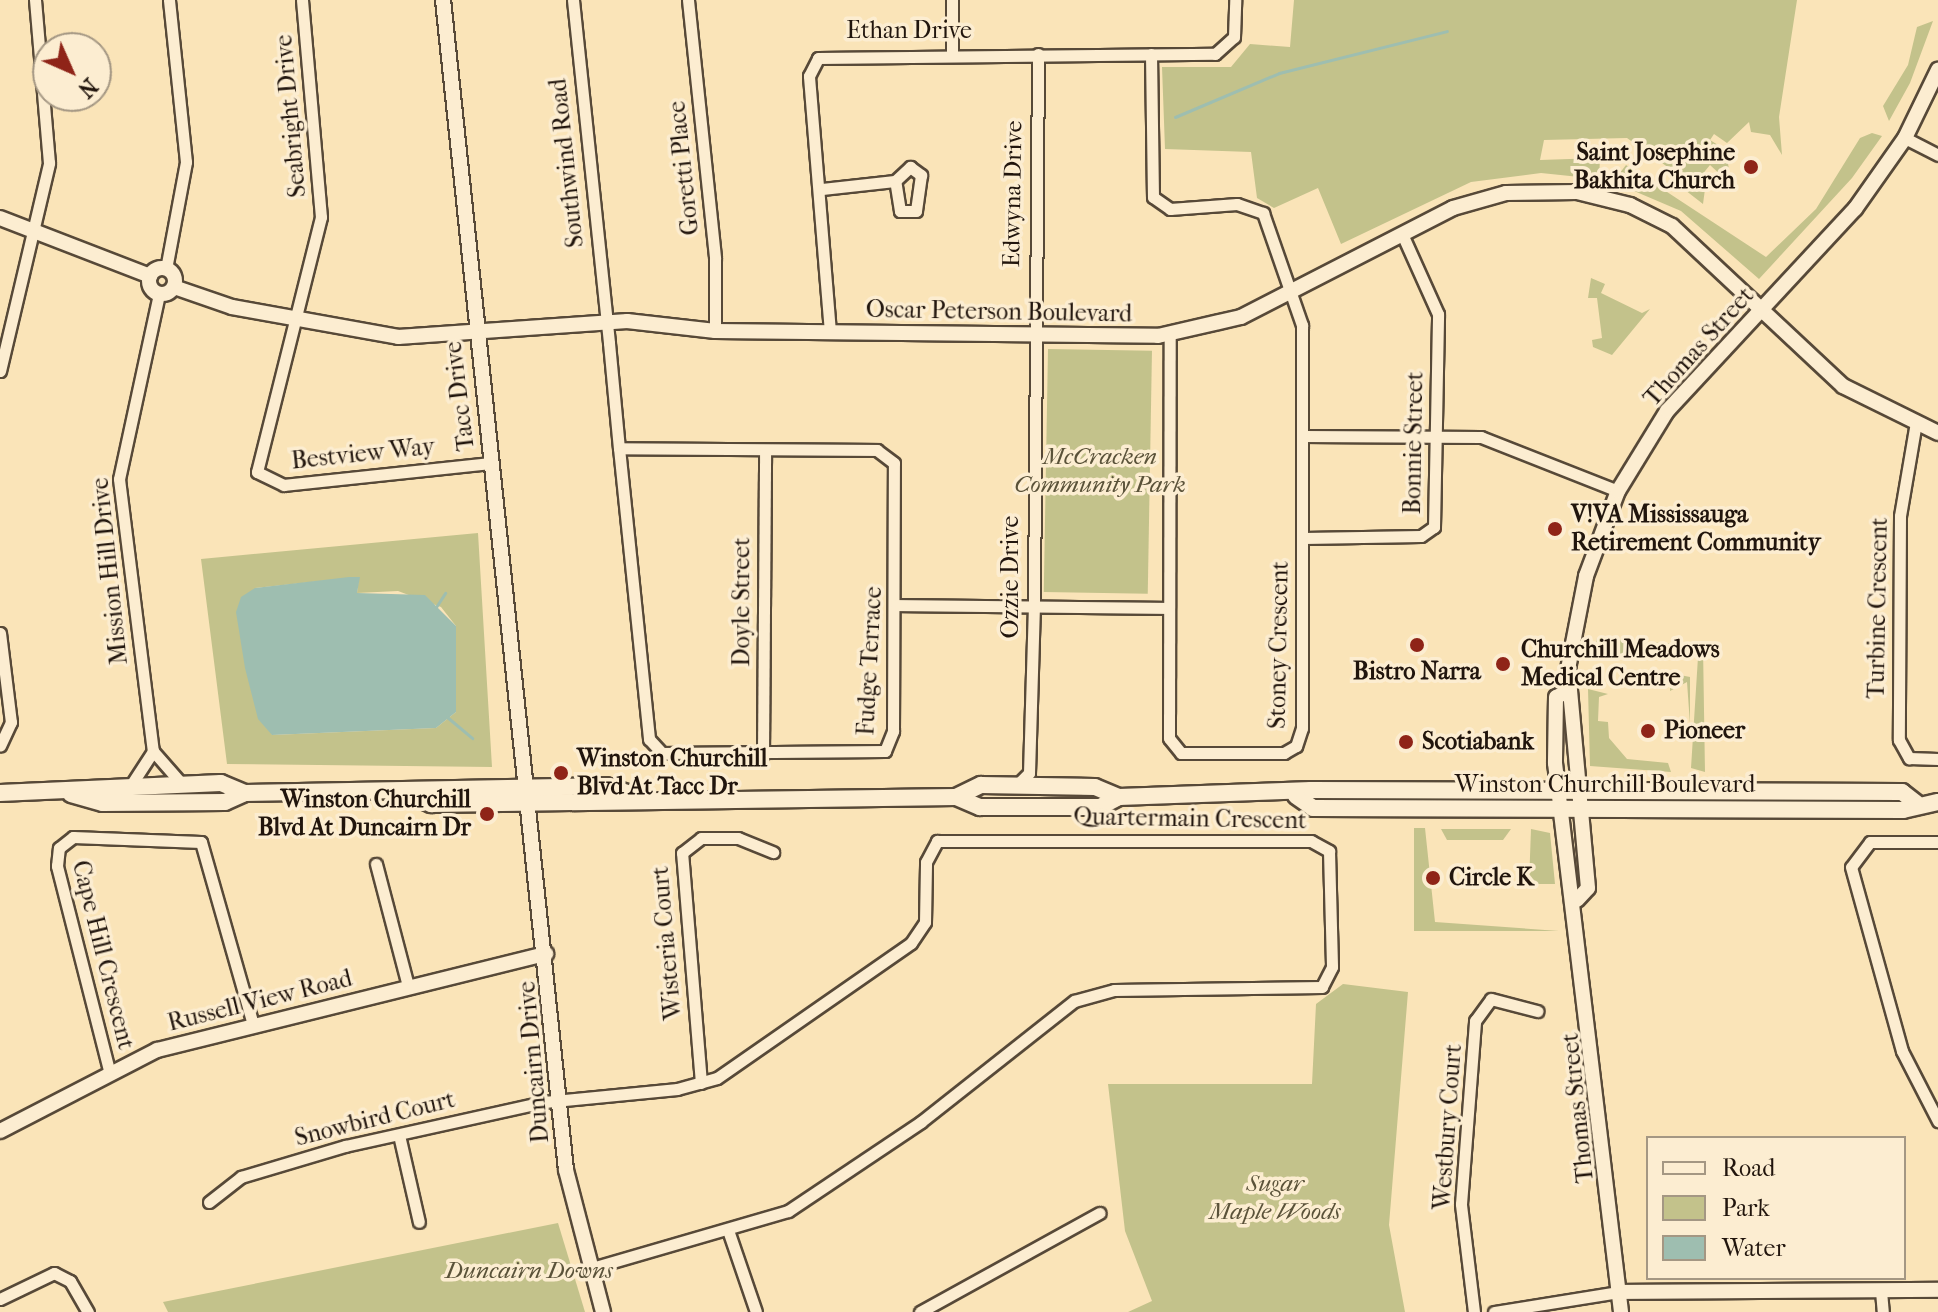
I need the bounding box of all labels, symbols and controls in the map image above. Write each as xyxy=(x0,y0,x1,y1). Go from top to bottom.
street label: Ethan Drive xyxy=(846,17,972,45)
north arrow xyxy=(32,32,112,112)
street label: Seabright Drive xyxy=(270,33,312,199)
text: N xyxy=(72,72,103,103)
street label: Southwind Road xyxy=(544,77,590,249)
street label: Goretti Place xyxy=(663,99,705,237)
street label: Edwyna Drive xyxy=(997,120,1029,268)
place label: Saint Josephine Bakhita Church xyxy=(1574,139,1735,195)
marker: Saint Josephine Bakhita Church xyxy=(1742,158,1760,176)
street label: Thomas Street xyxy=(1638,281,1760,413)
street label: Oscar Peterson Boulevard xyxy=(866,295,1132,329)
street label: Tacc Drive xyxy=(439,340,481,452)
street label: Bonnie Street xyxy=(1398,371,1430,515)
street label: Bestview Way xyxy=(290,432,436,476)
park label: McCracken Community Park xyxy=(1014,443,1186,499)
street label: Mission Hill Drive xyxy=(86,476,134,666)
place label: V!VA Mississauga Retirement Community xyxy=(1571,501,1820,557)
street label: Ozzie Drive xyxy=(997,516,1025,638)
street label: Turbine Crescent xyxy=(1862,517,1894,699)
marker: V!VA Mississauga Retirement Community xyxy=(1546,520,1564,538)
street label: Doyle Street xyxy=(728,537,756,667)
street label: Stoney Crescent xyxy=(1263,561,1295,729)
street label: Fudge Terrace xyxy=(852,586,888,736)
marker: Bistro Narra xyxy=(1408,636,1426,654)
place label: Churchill Meadows Medical Centre xyxy=(1521,636,1720,692)
marker: Churchill Meadows Medical Centre xyxy=(1492,653,1514,675)
place label: Bistro Narra xyxy=(1353,658,1481,686)
place label: Pioneer xyxy=(1664,717,1745,745)
marker: Pioneer xyxy=(1639,722,1657,740)
place label: Scotiabank xyxy=(1422,728,1534,756)
marker: Scotiabank xyxy=(1397,733,1415,751)
place label: Winston Churchill Blvd At Tacc Dr xyxy=(577,745,767,801)
marker: Winston Churchill Blvd At Tacc Dr xyxy=(552,764,570,782)
street label: Winston Churchill Boulevard xyxy=(1455,771,1755,799)
place label: Winston Churchill Blvd At Duncairn Dr xyxy=(258,786,471,842)
street label: Quartermain Crescent xyxy=(1073,803,1307,835)
marker: Winston Churchill Blvd At Duncairn Dr xyxy=(478,805,496,823)
street label: Cape Hill Crescent xyxy=(66,858,140,1052)
place label: Circle K xyxy=(1449,864,1534,892)
street label: Wisteria Court xyxy=(646,865,688,1021)
marker: Circle K xyxy=(1424,869,1442,887)
street label: Russell View Road xyxy=(165,964,355,1038)
street label: Duncairn Drive xyxy=(513,980,555,1144)
street label: Thomas Street xyxy=(1556,1032,1600,1184)
street label: Westbury Court xyxy=(1428,1043,1468,1211)
street label: Snowbird Court xyxy=(292,1085,458,1153)
legend xyxy=(1646,1136,1906,1280)
text: Road xyxy=(1722,1154,1775,1182)
park label: Sugar Maple Woods xyxy=(1209,1170,1341,1226)
text: Park xyxy=(1722,1194,1770,1222)
text: Water xyxy=(1722,1234,1786,1262)
park label: Duncairn Downs xyxy=(445,1257,613,1285)

